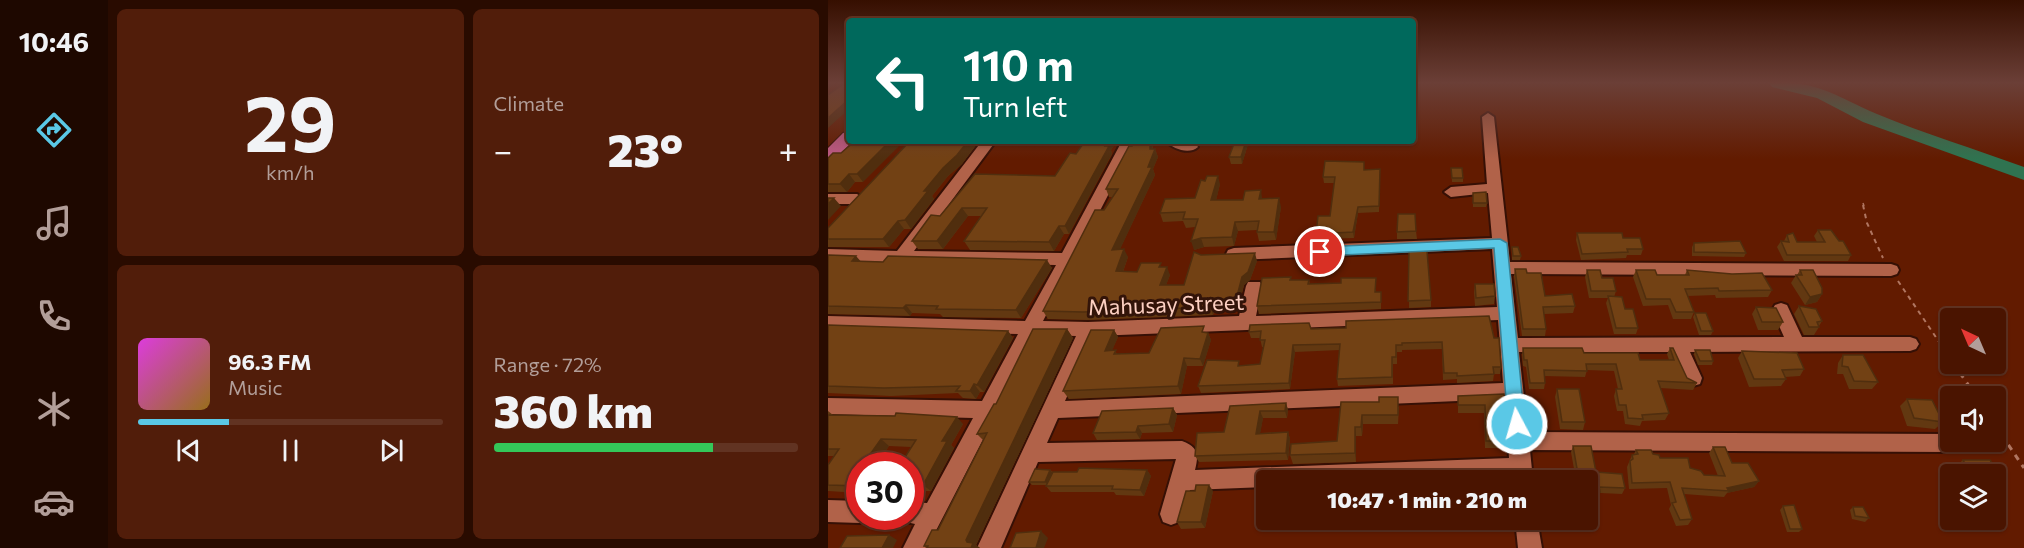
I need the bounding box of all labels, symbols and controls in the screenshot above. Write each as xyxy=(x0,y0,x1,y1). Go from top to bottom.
text: 10:46 xyxy=(19,25,89,58)
text: 110 m xyxy=(963,38,1074,90)
icon: left xyxy=(864,42,942,120)
text: 29 xyxy=(244,73,336,168)
text: Turn left xyxy=(963,90,1067,123)
text: Climate xyxy=(494,91,564,115)
icon: directions xyxy=(33,109,75,151)
text: 23° xyxy=(608,121,683,176)
text: − xyxy=(494,129,512,170)
text: + xyxy=(779,129,798,170)
text: km/h xyxy=(266,160,315,184)
icon: music xyxy=(33,202,75,244)
pin xyxy=(1294,226,1345,277)
icon: arrive xyxy=(1303,235,1336,268)
street label: Mahusay Street xyxy=(1087,288,1245,320)
icon: phone xyxy=(33,295,75,337)
north arrow xyxy=(1940,308,2006,374)
map controls xyxy=(1940,308,2006,530)
text: 96.3 FM xyxy=(228,348,312,375)
text: Range · 72% xyxy=(494,352,602,376)
text: Music xyxy=(228,375,282,399)
text: 360 km xyxy=(494,382,653,437)
button: sound xyxy=(1940,386,2006,452)
icon: climate xyxy=(33,388,75,430)
position arrow xyxy=(1485,392,1549,456)
icon: previous xyxy=(172,434,205,467)
icon: pause xyxy=(274,434,307,467)
icon: next xyxy=(375,434,408,467)
speed limit sign: 30 xyxy=(846,452,924,530)
button: layers xyxy=(1940,464,2006,530)
icon: car xyxy=(33,481,75,523)
text: 10:47 · 1 min · 210 m xyxy=(1327,486,1527,513)

